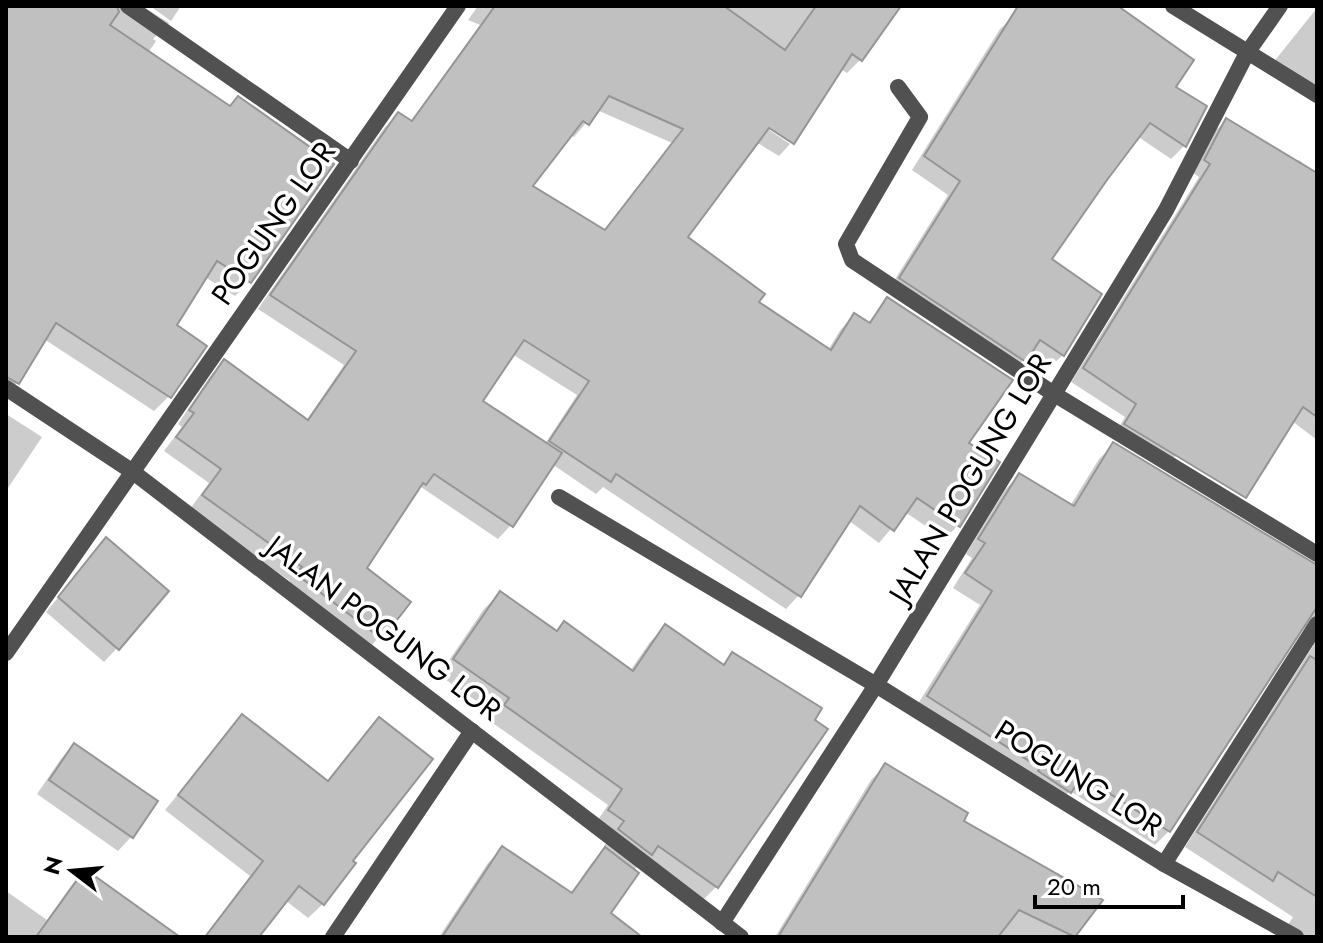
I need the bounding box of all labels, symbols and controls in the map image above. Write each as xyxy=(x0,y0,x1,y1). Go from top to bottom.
street label: POGUNG LOR xyxy=(201,132,345,313)
street label: JALAN POGUNG LOR xyxy=(876,345,1062,614)
street label: JALAN POGUNG LOR xyxy=(254,523,511,731)
street label: POGUNG LOR xyxy=(987,709,1171,847)
north arrow xyxy=(32,831,112,911)
text: N xyxy=(35,853,71,878)
scale bar xyxy=(1035,859,1183,909)
text: 20 m xyxy=(1047,869,1101,904)

